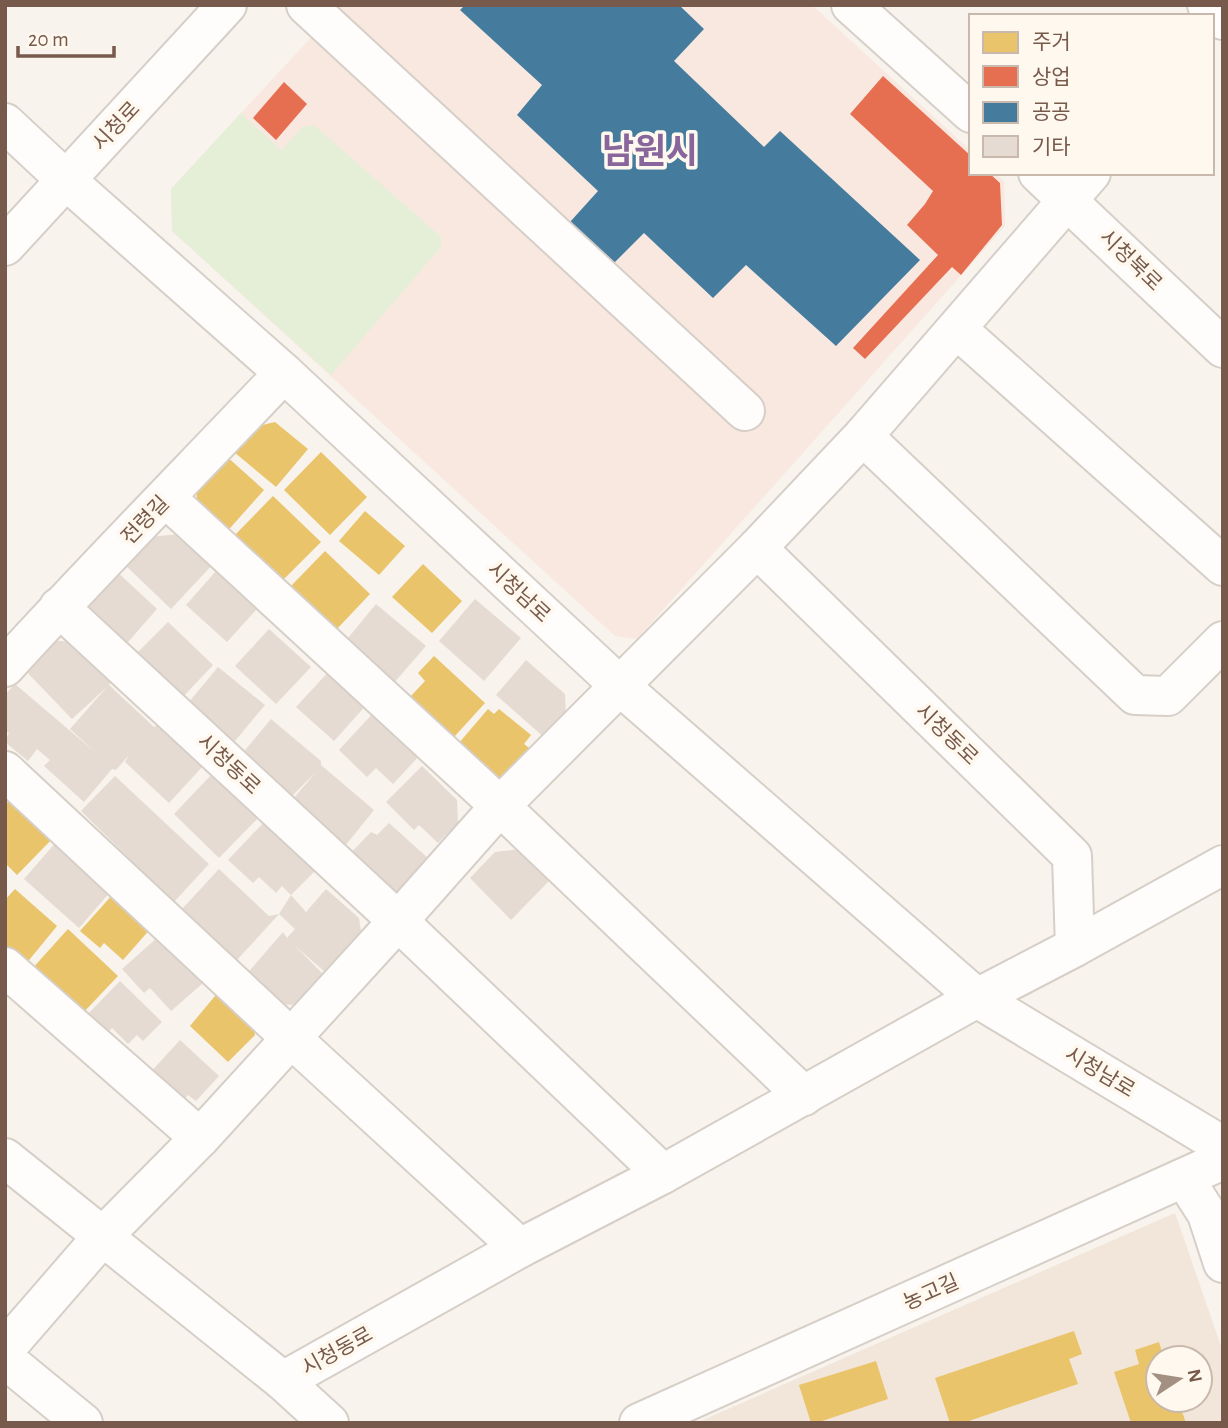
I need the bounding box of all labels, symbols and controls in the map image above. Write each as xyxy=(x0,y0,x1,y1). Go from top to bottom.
scale bar xyxy=(18,14,114,58)
legend xyxy=(969,14,1214,175)
text: 20 m xyxy=(28,29,69,50)
text: 주거 xyxy=(1032,31,1071,53)
text: 상업 xyxy=(1032,66,1071,88)
street label: 시청로 xyxy=(88,97,144,155)
text: 공공 xyxy=(1032,102,1071,123)
district label: 남원시 xyxy=(602,133,698,170)
text: 기타 xyxy=(1032,136,1071,158)
street label: 시청북로 xyxy=(1096,225,1166,295)
street label: 전령길 xyxy=(117,492,173,548)
street label: 시청남로 xyxy=(483,558,555,626)
street label: 시청동로 xyxy=(912,699,982,769)
street label: 시청동로 xyxy=(193,730,265,798)
street label: 시청남로 xyxy=(1061,1043,1139,1101)
street label: 농고길 xyxy=(900,1270,962,1314)
street label: 시청동로 xyxy=(298,1323,376,1379)
north arrow xyxy=(1144,1344,1214,1414)
text: N xyxy=(1183,1367,1205,1384)

